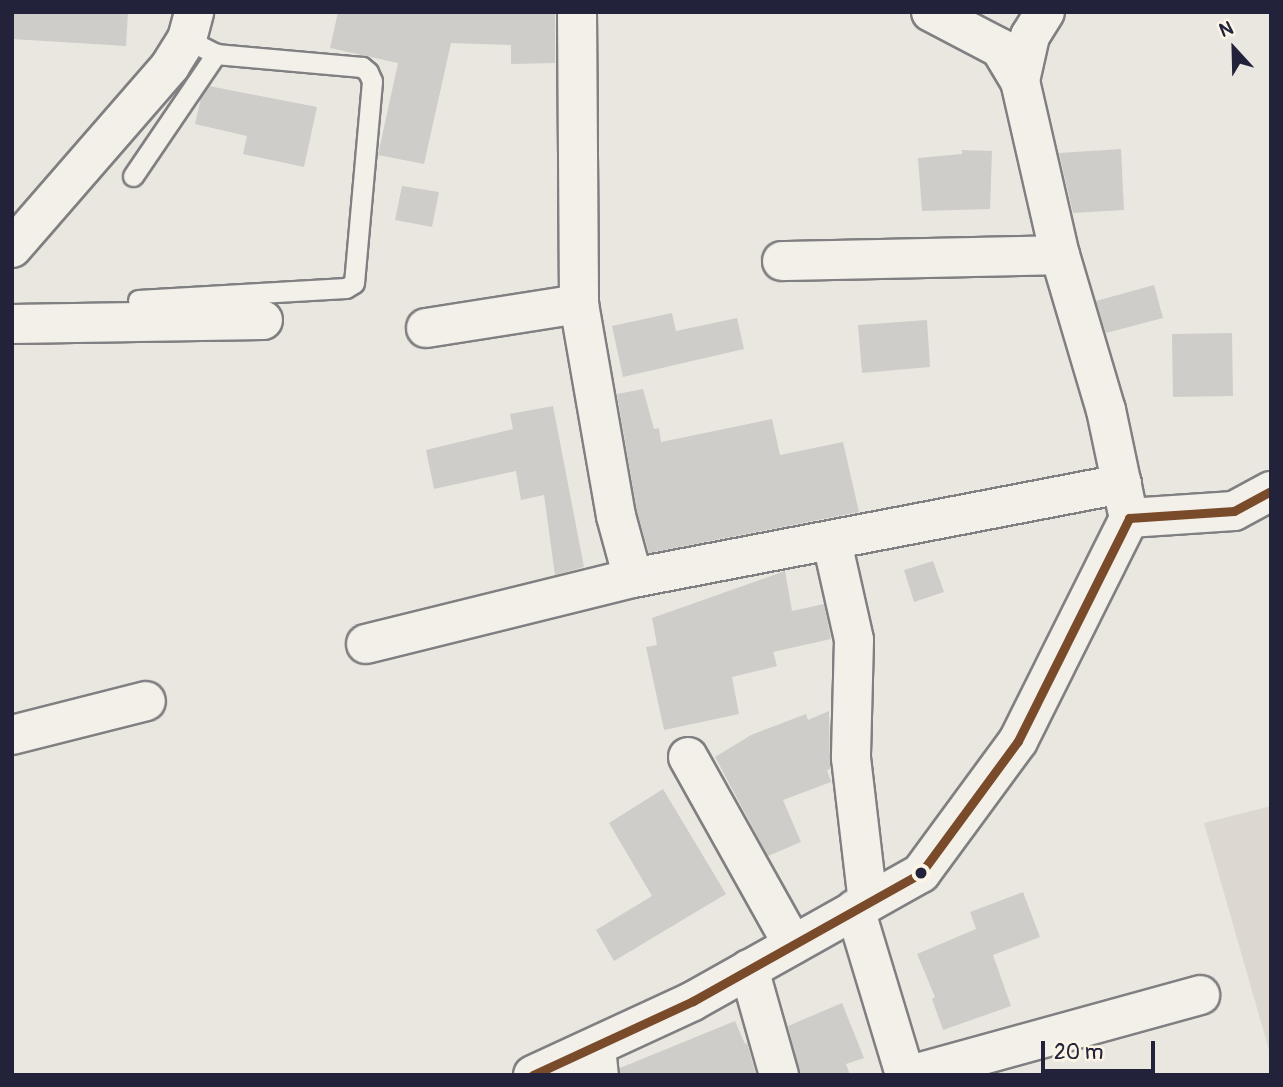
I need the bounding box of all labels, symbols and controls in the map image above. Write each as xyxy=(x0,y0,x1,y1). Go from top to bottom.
north arrow xyxy=(1199,14,1269,84)
text: N xyxy=(1216,16,1237,43)
unlabelled marker xyxy=(914,866,928,880)
scale bar xyxy=(1045,1028,1159,1072)
text: 20 m xyxy=(1054,1039,1103,1066)

